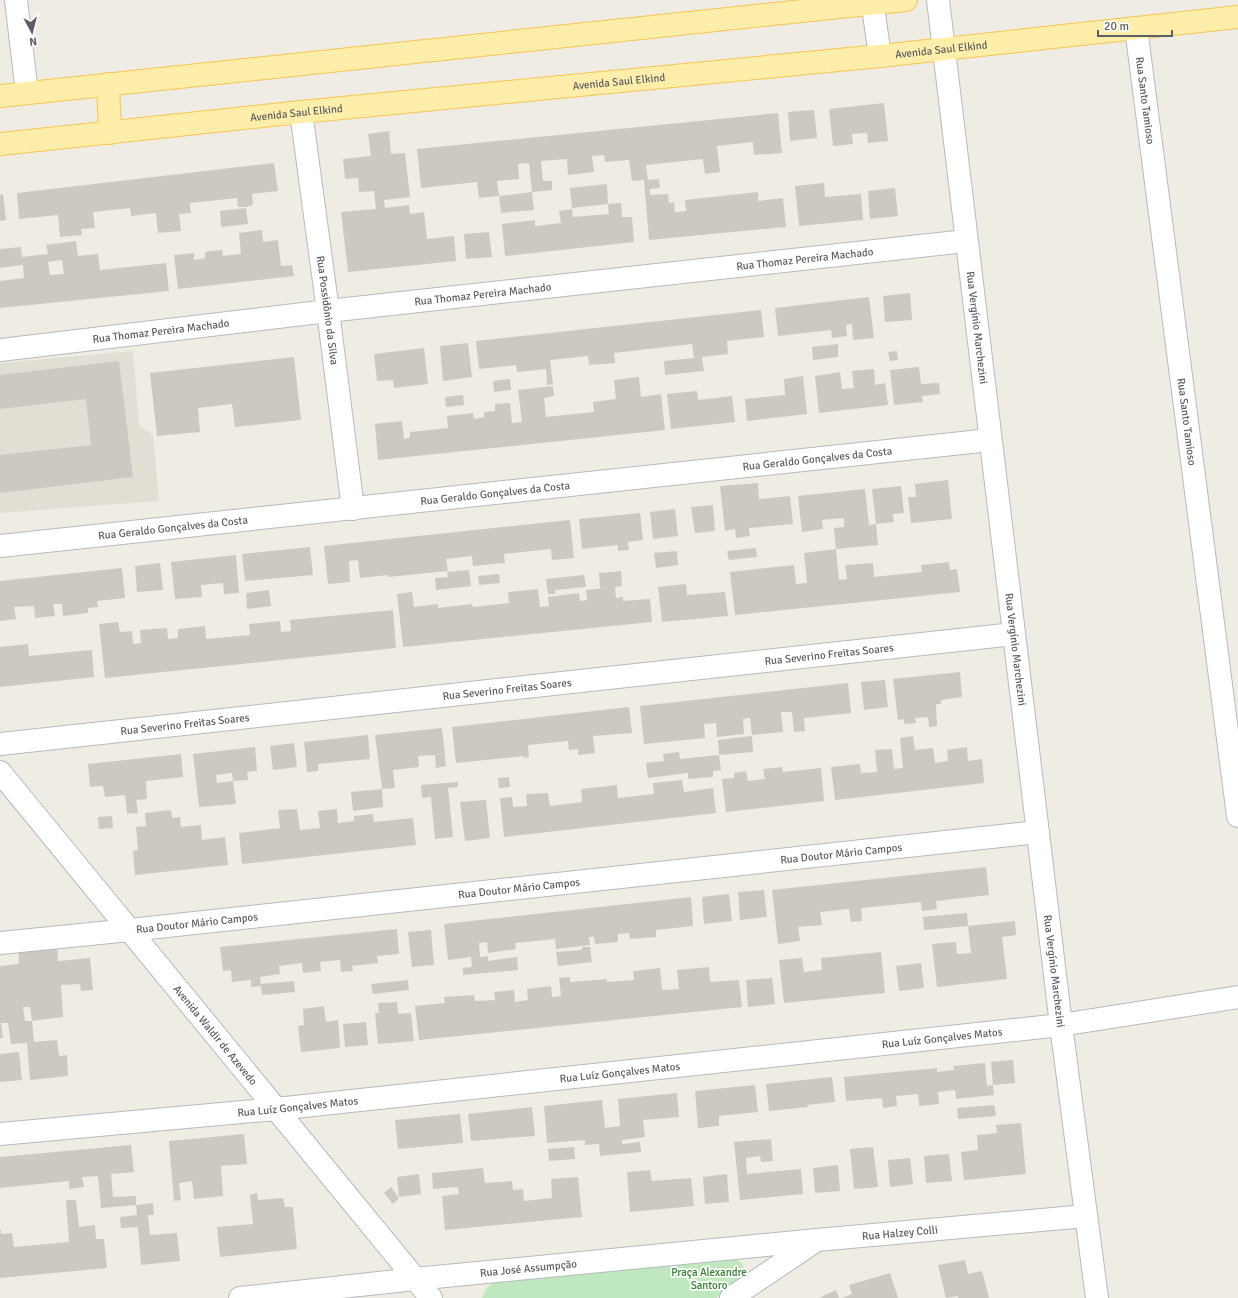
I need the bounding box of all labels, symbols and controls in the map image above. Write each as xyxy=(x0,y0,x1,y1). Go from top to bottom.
north arrow xyxy=(12,12,52,52)
scale bar xyxy=(1098,12,1172,38)
text: 20 m xyxy=(1104,19,1129,34)
text: N xyxy=(29,35,38,48)
street label: Avenida Saul Elkind xyxy=(894,38,988,61)
street label: Rua Santo Tamioso xyxy=(1133,56,1158,145)
street label: Avenida Saul Elkind xyxy=(572,70,666,92)
street label: Avenida Saul Elkind xyxy=(249,101,343,124)
street label: Rua Thomaz Pereira Machado xyxy=(736,245,874,273)
street label: Rua Possidônio da Silva xyxy=(314,255,341,366)
street label: Rua Vergínio Marchezini xyxy=(964,271,991,385)
street label: Rua Thomaz Pereira Machado xyxy=(414,280,552,308)
street label: Rua Thomaz Pereira Machado xyxy=(92,316,230,345)
street label: Rua Santo Tamioso xyxy=(1175,377,1199,467)
street label: Rua Geraldo Gonçalves da Costa xyxy=(742,444,893,473)
street label: Rua Geraldo Gonçalves da Costa xyxy=(420,478,571,507)
street label: Rua Geraldo Gonçalves da Costa xyxy=(98,513,249,542)
street label: Rua Vergínio Marchezini xyxy=(1003,592,1029,706)
street label: Rua Severino Freitas Soares xyxy=(764,641,895,668)
street label: Rua Severino Freitas Soares xyxy=(442,676,572,702)
street label: Rua Severino Freitas Soares xyxy=(120,710,250,737)
street label: Rua Doutor Mário Campos xyxy=(780,840,903,866)
street label: Rua Doutor Mário Campos xyxy=(458,875,581,901)
street label: Rua Doutor Mário Campos xyxy=(135,910,259,936)
street label: Rua Vergínio Marchezini xyxy=(1041,914,1068,1028)
street label: Avenida Waldir de Azevedo xyxy=(171,982,260,1088)
street label: Rua Luíz Gonçalves Matos xyxy=(881,1025,1003,1051)
street label: Rua Luíz Gonçalves Matos xyxy=(559,1059,681,1085)
street label: Rua Luíz Gonçalves Matos xyxy=(237,1094,359,1119)
street label: Rua Halzey Colli xyxy=(861,1223,938,1242)
street label: Rua José Assumpção xyxy=(479,1257,578,1279)
park label: Praça Alexandre Santoro xyxy=(671,1266,747,1292)

